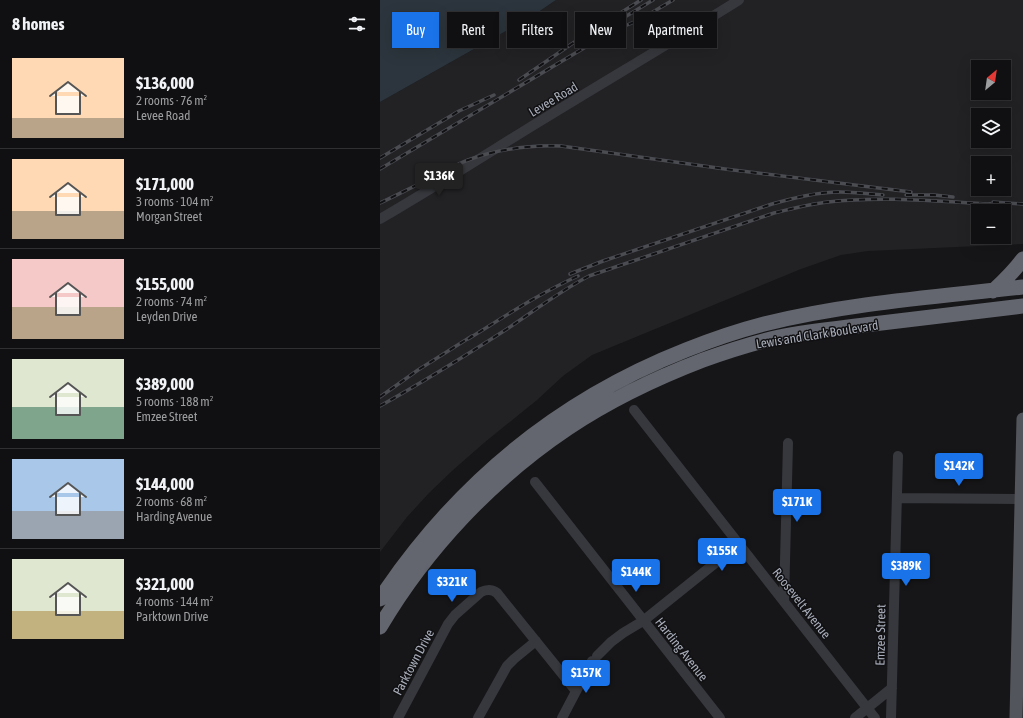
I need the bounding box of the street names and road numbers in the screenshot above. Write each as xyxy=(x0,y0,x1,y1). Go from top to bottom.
street label: Levee Road xyxy=(526,79,580,120)
street label: Lewis and Clark Boulevard xyxy=(755,317,879,352)
street label: Roosevelt Avenue xyxy=(769,565,834,642)
street label: Emzee Street xyxy=(872,604,889,666)
street label: Harding Avenue xyxy=(652,615,711,684)
street label: Parktown Drive xyxy=(390,627,437,698)

